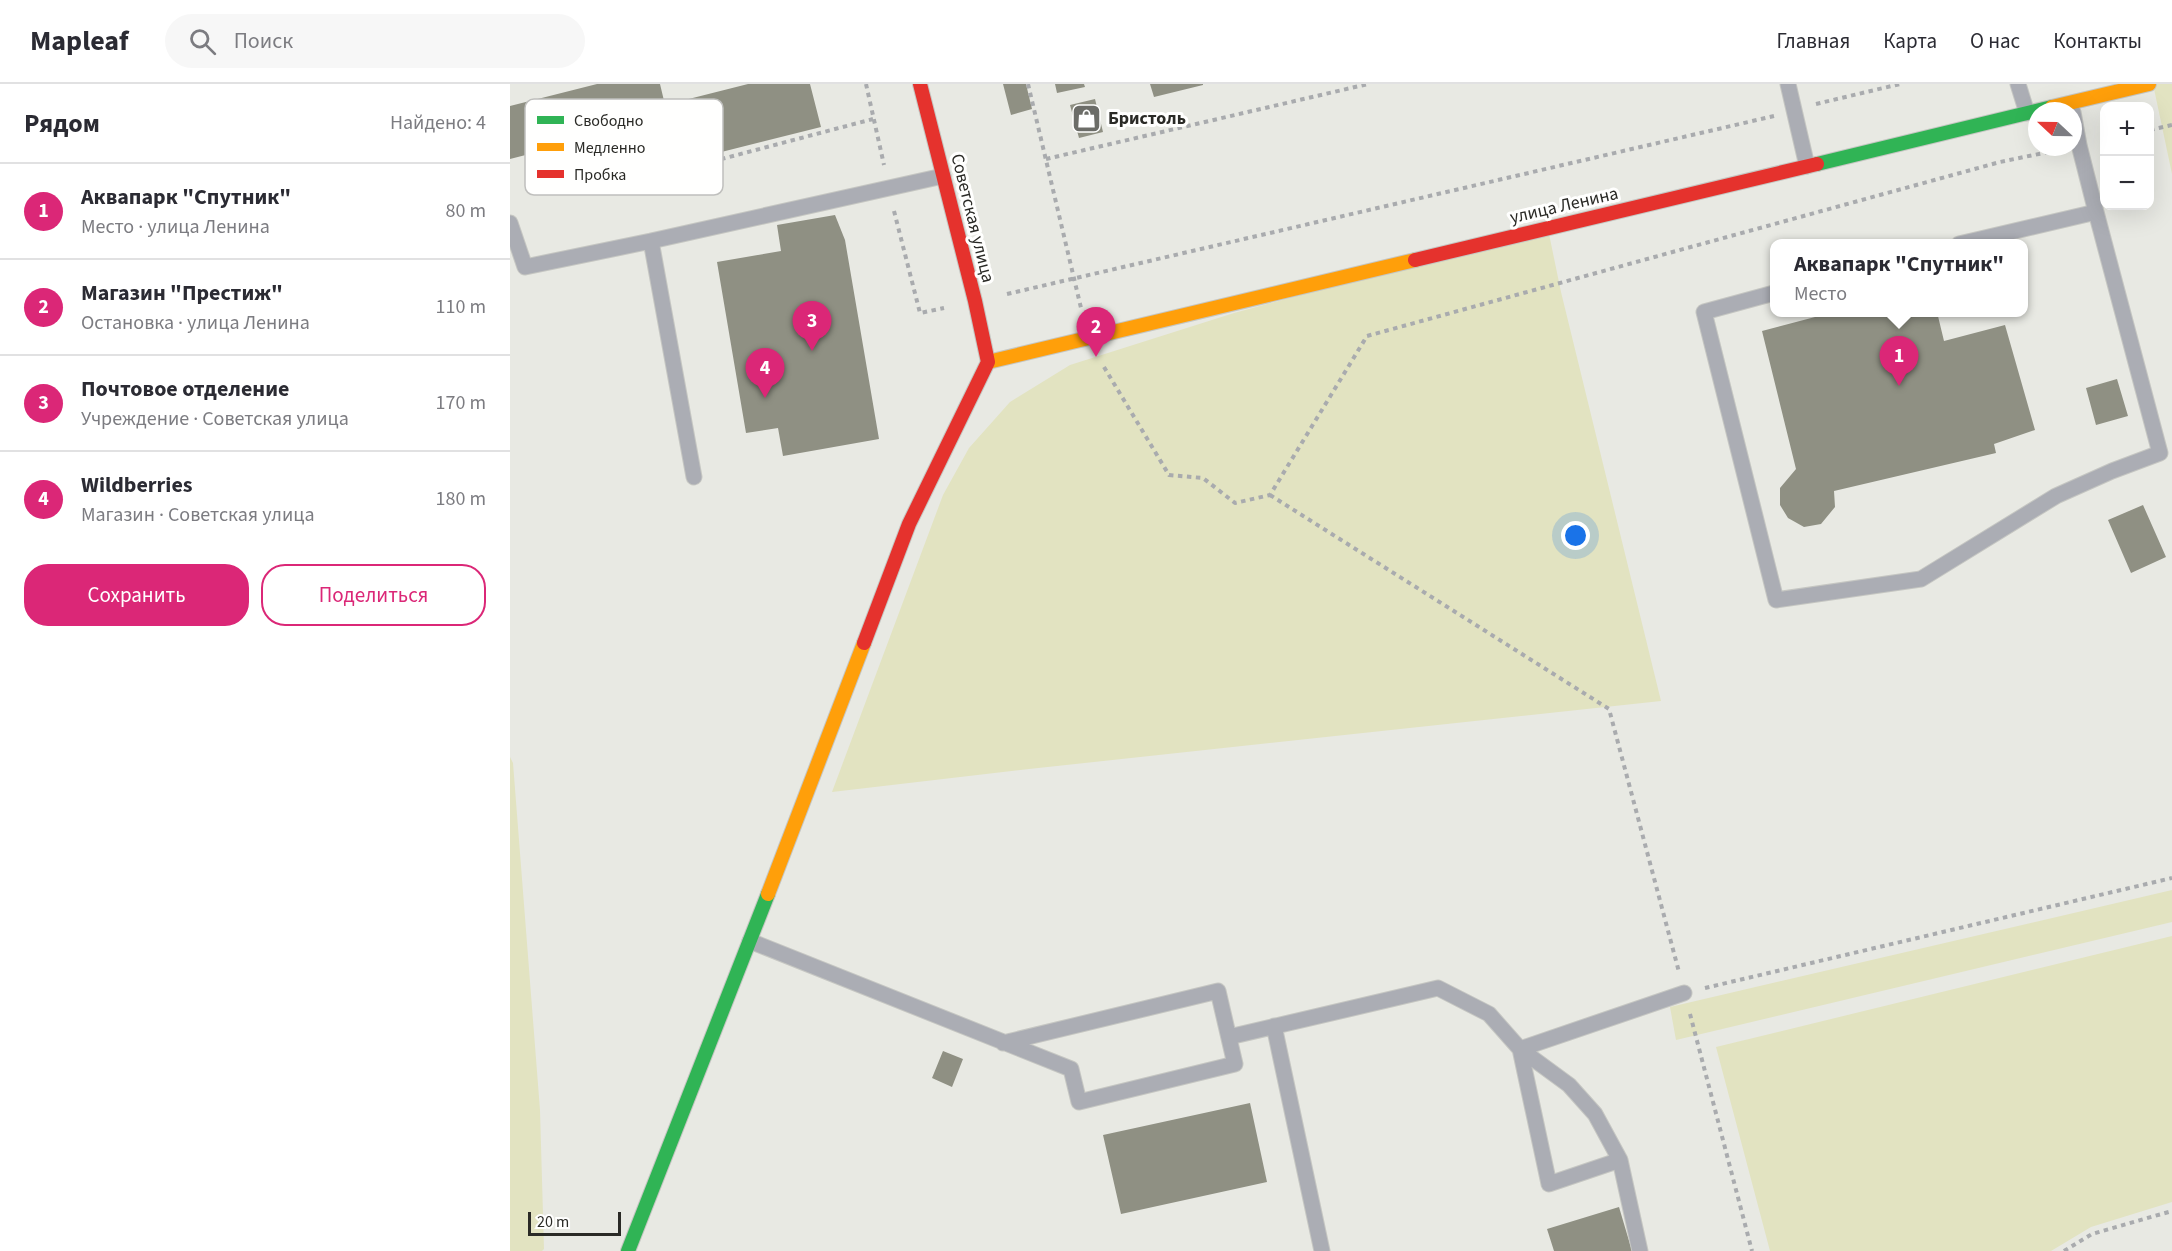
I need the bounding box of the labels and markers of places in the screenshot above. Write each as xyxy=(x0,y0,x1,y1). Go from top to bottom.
shop icon: Бристоль xyxy=(1071,102,1103,134)
place label: Бристоль xyxy=(1108,106,1186,131)
pin: 3 xyxy=(792,302,832,351)
pin: 2 xyxy=(1076,308,1116,357)
pin: 1 xyxy=(1880,336,1918,386)
pin: 4 xyxy=(746,348,784,398)

